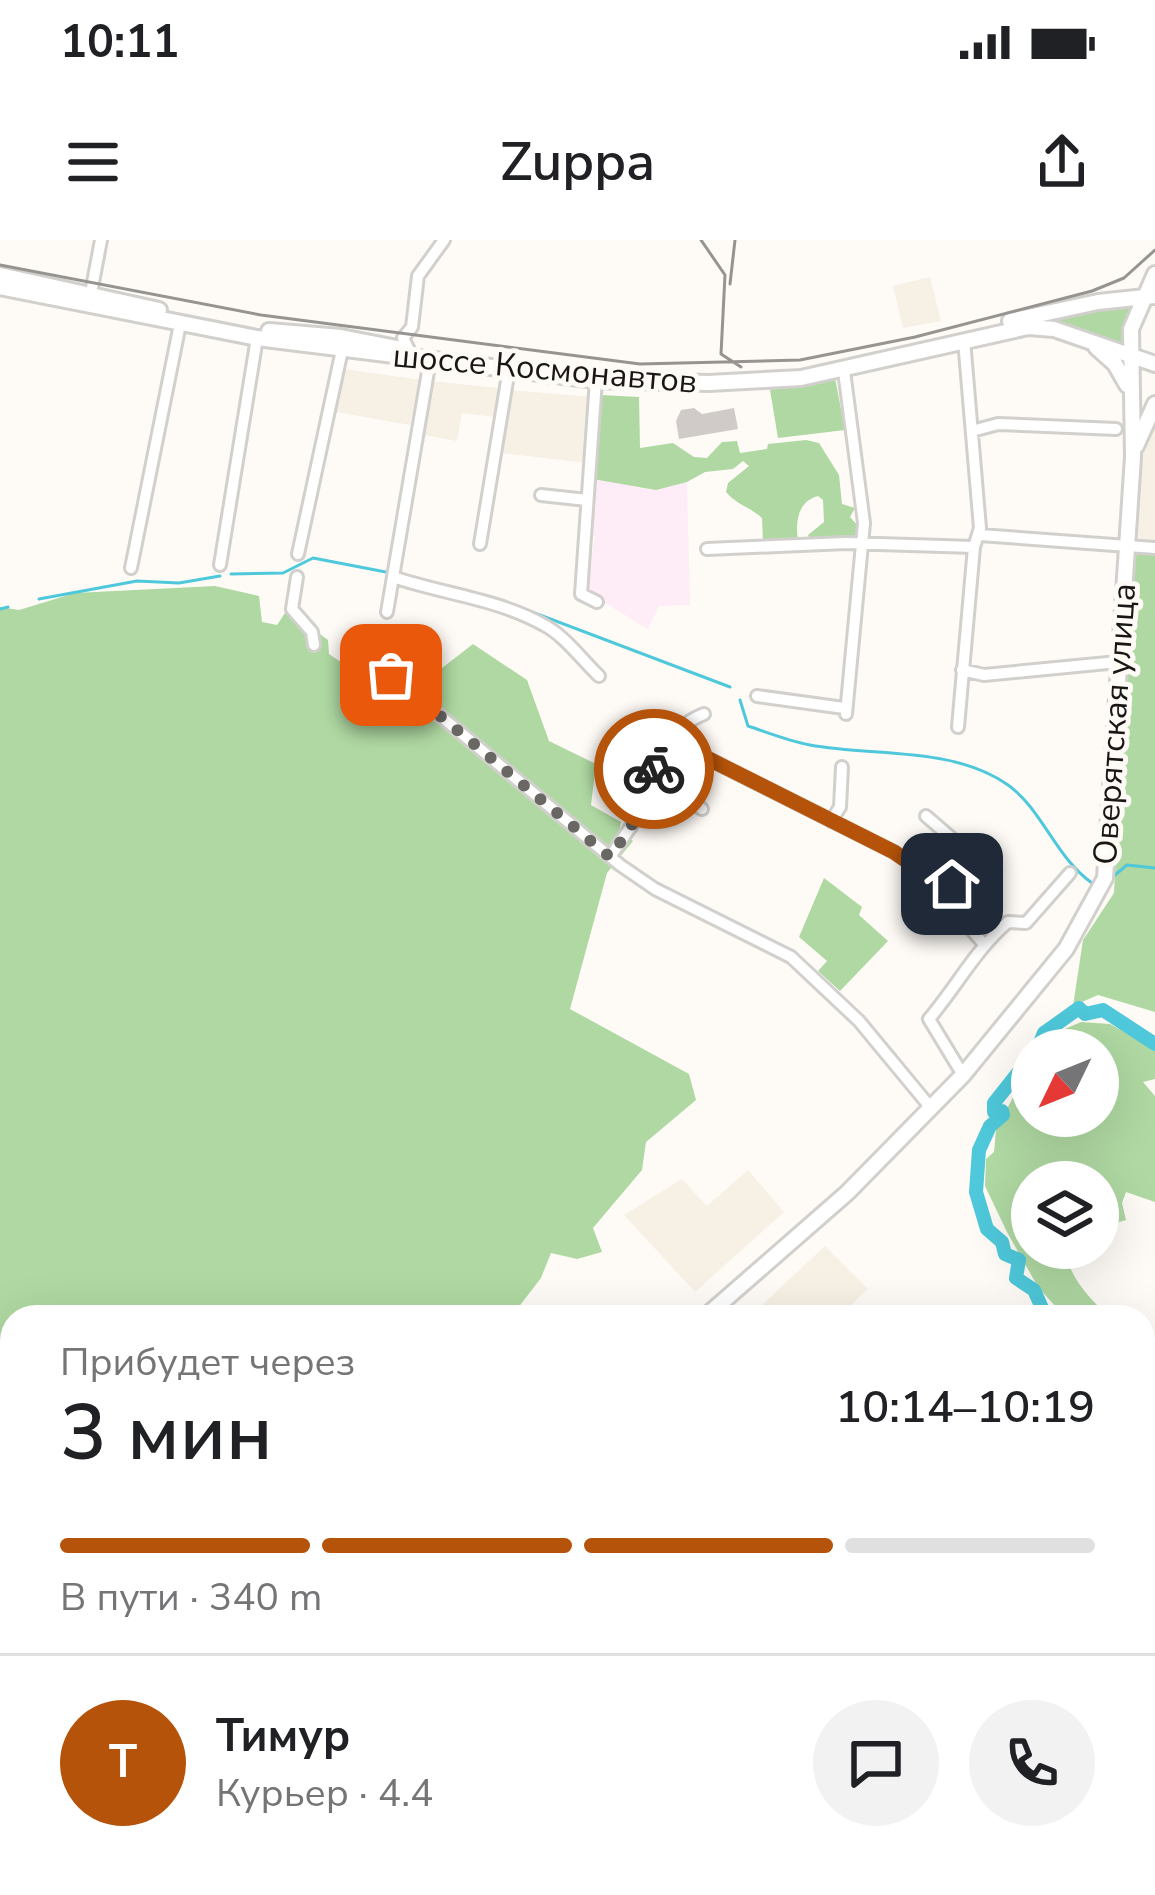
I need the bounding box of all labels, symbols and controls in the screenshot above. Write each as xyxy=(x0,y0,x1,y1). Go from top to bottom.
text: 10:11 xyxy=(60,12,179,73)
text: Zuppa xyxy=(500,125,655,199)
icon: menu xyxy=(60,129,126,195)
icon: share xyxy=(1029,129,1095,195)
street label: шоссе Космонавтов xyxy=(391,333,699,405)
street label: Оверятская улица xyxy=(1083,582,1147,866)
pin xyxy=(340,624,442,726)
icon: bag xyxy=(358,642,424,708)
courier xyxy=(594,709,714,829)
icon: bike xyxy=(621,736,687,802)
pin xyxy=(901,833,1003,935)
icon: home xyxy=(919,851,985,917)
north arrow xyxy=(1011,1029,1119,1137)
map controls xyxy=(1011,1029,1119,1269)
button: layers xyxy=(1011,1161,1119,1269)
text: Прибудет через xyxy=(60,1336,355,1389)
text: 10:14–10:19 xyxy=(835,1377,1095,1438)
text: 3 мин xyxy=(60,1380,272,1487)
text: В пути · 340 m xyxy=(60,1571,322,1624)
button: chat xyxy=(813,1700,939,1826)
button: phone xyxy=(969,1700,1095,1826)
text: Тимур xyxy=(216,1706,350,1767)
text: Т xyxy=(109,1732,137,1793)
text: Курьер · 4.4 xyxy=(216,1767,433,1820)

